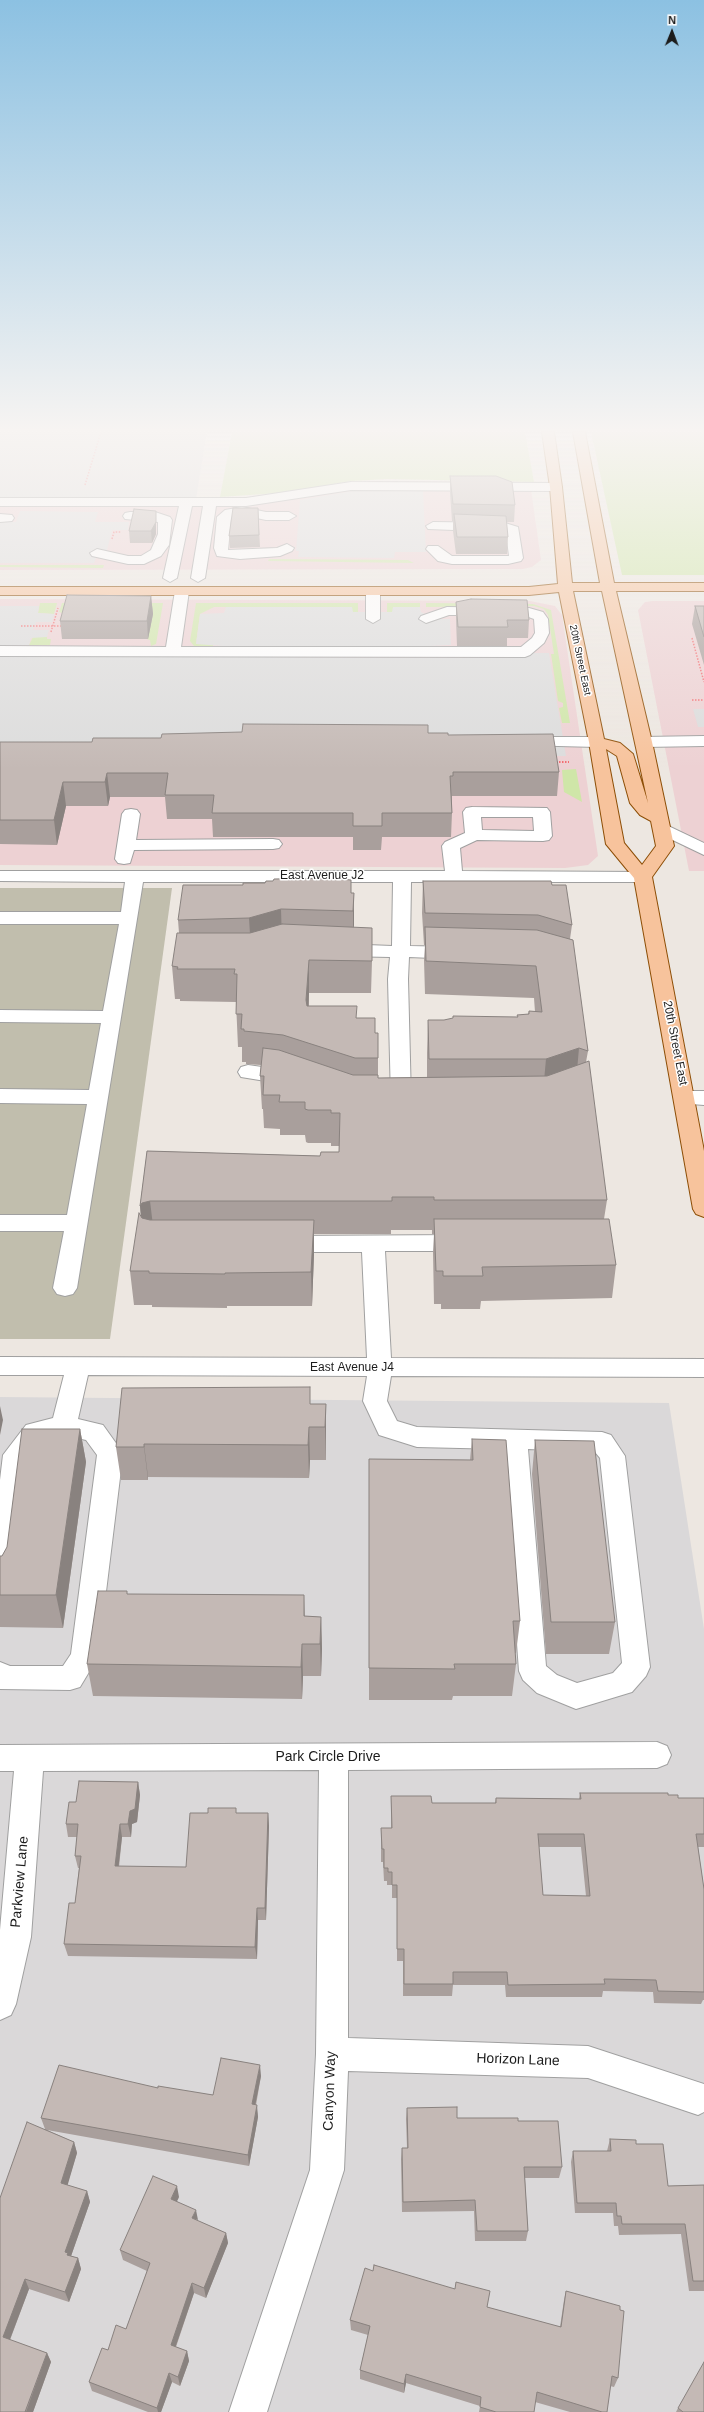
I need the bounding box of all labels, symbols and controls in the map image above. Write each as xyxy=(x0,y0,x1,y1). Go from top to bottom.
north arrow xyxy=(652,12,692,52)
text: N xyxy=(668,14,676,26)
street label: 20th Street East xyxy=(567,624,593,696)
street label: East Avenue J2 xyxy=(280,869,364,883)
street label: 20th Street East xyxy=(660,999,690,1087)
street label: East Avenue J4 xyxy=(310,1361,394,1375)
street label: Park Circle Drive xyxy=(275,1749,381,1765)
street label: Parkview Lane xyxy=(8,1836,32,1928)
street label: Horizon Lane xyxy=(476,2050,560,2070)
street label: Canyon Way xyxy=(320,2051,340,2131)

